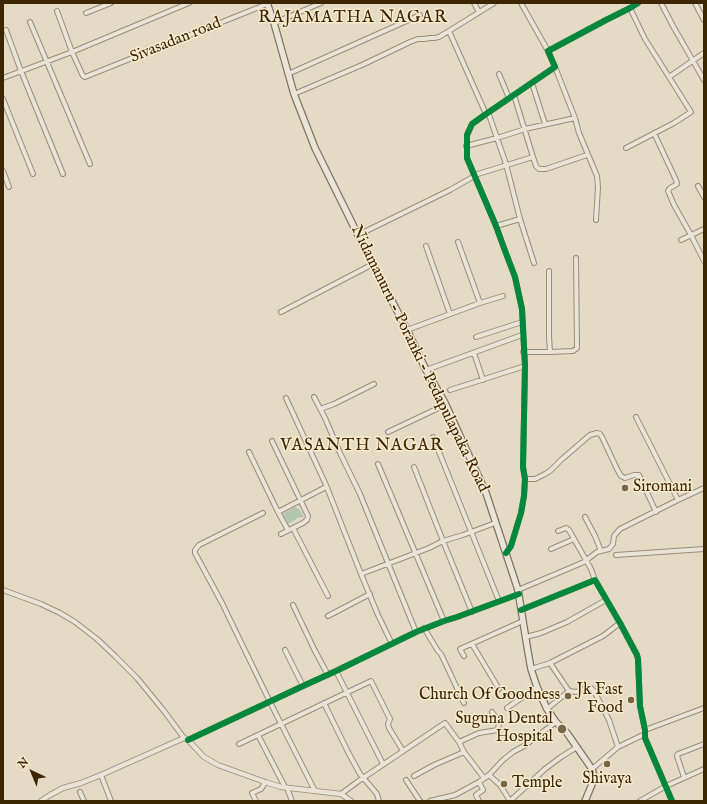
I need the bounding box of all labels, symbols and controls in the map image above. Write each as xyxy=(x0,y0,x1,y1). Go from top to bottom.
district label: RAJAMATHA NAGAR xyxy=(258,9,448,29)
street label: Sivasadan road xyxy=(128,14,224,68)
street label: Nidamanuru - Poranki - Pedapulapaka Road xyxy=(346,222,492,496)
district label: VASANTH NAGAR xyxy=(280,437,444,457)
place label: Siromani xyxy=(633,478,692,498)
marker: Siromani xyxy=(620,483,630,493)
place label: Jk Fast Food xyxy=(576,681,623,719)
place label: Church Of Goodness xyxy=(419,686,560,706)
marker: Church Of Goodness xyxy=(563,691,573,701)
marker: Jk Fast Food xyxy=(626,695,636,705)
place label: Suguna Dental Hospital xyxy=(455,710,553,748)
marker: Suguna Dental Hospital xyxy=(556,723,568,735)
north arrow xyxy=(12,752,52,792)
text: N xyxy=(15,755,32,772)
marker: Shivaya xyxy=(602,759,612,769)
place label: Shivaya xyxy=(582,770,632,790)
place label: Temple xyxy=(512,774,562,794)
marker: Temple xyxy=(499,779,509,789)

